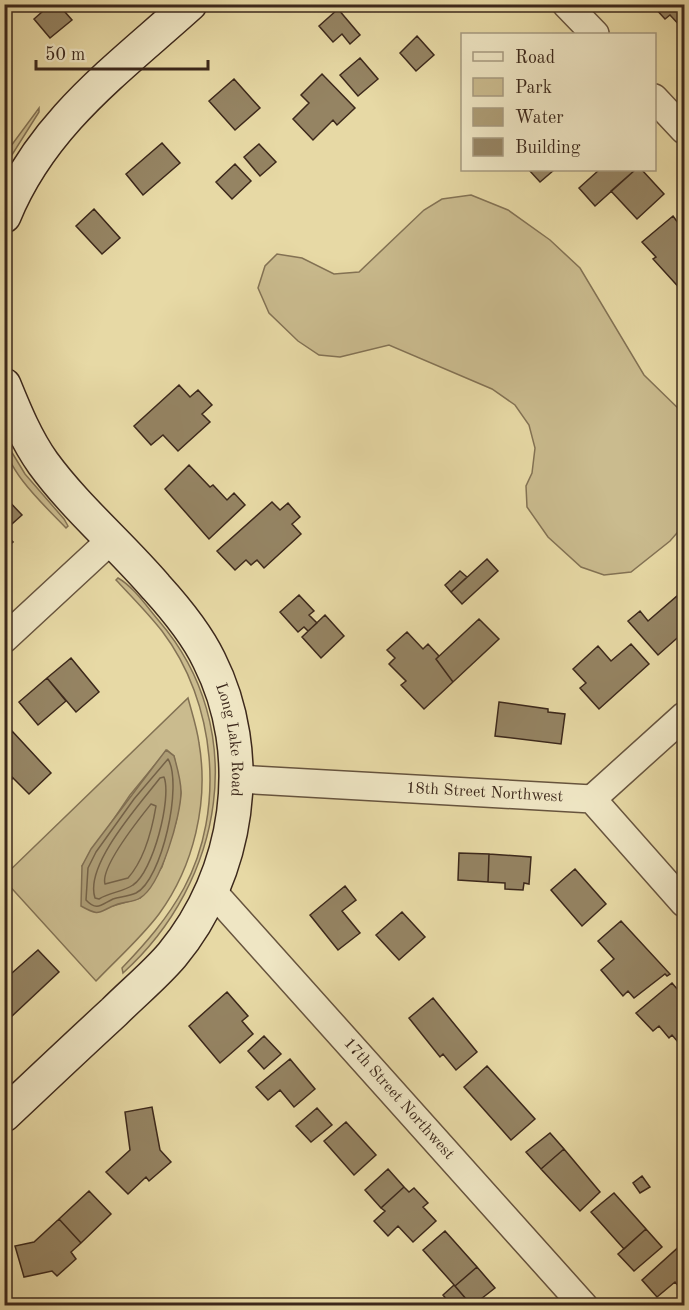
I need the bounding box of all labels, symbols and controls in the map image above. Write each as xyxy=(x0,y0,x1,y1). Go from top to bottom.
scale bar xyxy=(36,33,208,71)
legend xyxy=(461,33,656,171)
text: 50 m xyxy=(45,46,85,64)
text: Road xyxy=(515,49,555,67)
text: Park xyxy=(515,79,552,97)
text: Water xyxy=(515,109,564,127)
text: Building xyxy=(515,139,581,157)
street label: Long Lake Road xyxy=(212,681,244,797)
street label: 18th Street Northwest xyxy=(406,781,564,805)
street label: 17th Street Northwest xyxy=(340,1035,457,1163)

